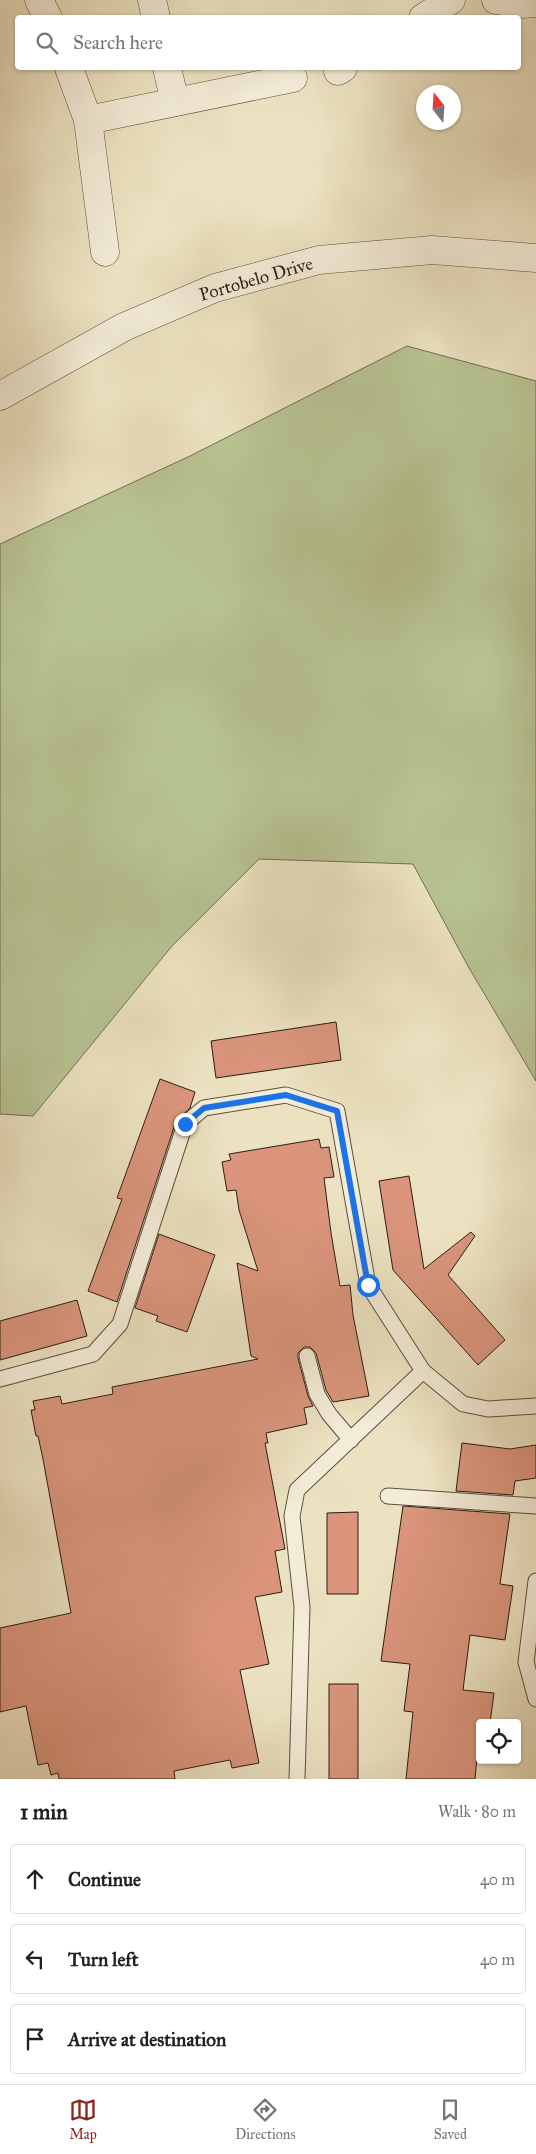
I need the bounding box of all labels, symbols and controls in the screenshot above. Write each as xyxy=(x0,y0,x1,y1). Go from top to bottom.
search box xyxy=(15,15,521,70)
icon: search xyxy=(33,29,61,57)
text: Search here xyxy=(73,31,163,54)
north arrow xyxy=(416,85,461,130)
street label: Portobelo Drive xyxy=(197,252,315,306)
route end xyxy=(174,1113,197,1136)
route start xyxy=(357,1274,380,1297)
map controls xyxy=(476,1719,521,1764)
button: locate xyxy=(476,1719,521,1764)
text: 1 min xyxy=(20,1799,68,1825)
text: Walk · 80 m xyxy=(438,1802,516,1821)
icon: ahead xyxy=(21,1865,49,1893)
text: Continue xyxy=(68,1868,141,1891)
text: 40 m xyxy=(480,1870,515,1889)
icon: left xyxy=(21,1945,49,1973)
text: Turn left xyxy=(68,1948,138,1971)
text: 40 m xyxy=(480,1950,515,1969)
icon: arrive xyxy=(21,2025,49,2053)
text: Arrive at destination xyxy=(68,2028,226,2051)
tab: Map xyxy=(69,2096,97,2143)
tab: Directions xyxy=(235,2096,296,2143)
tab: Saved xyxy=(434,2096,467,2143)

